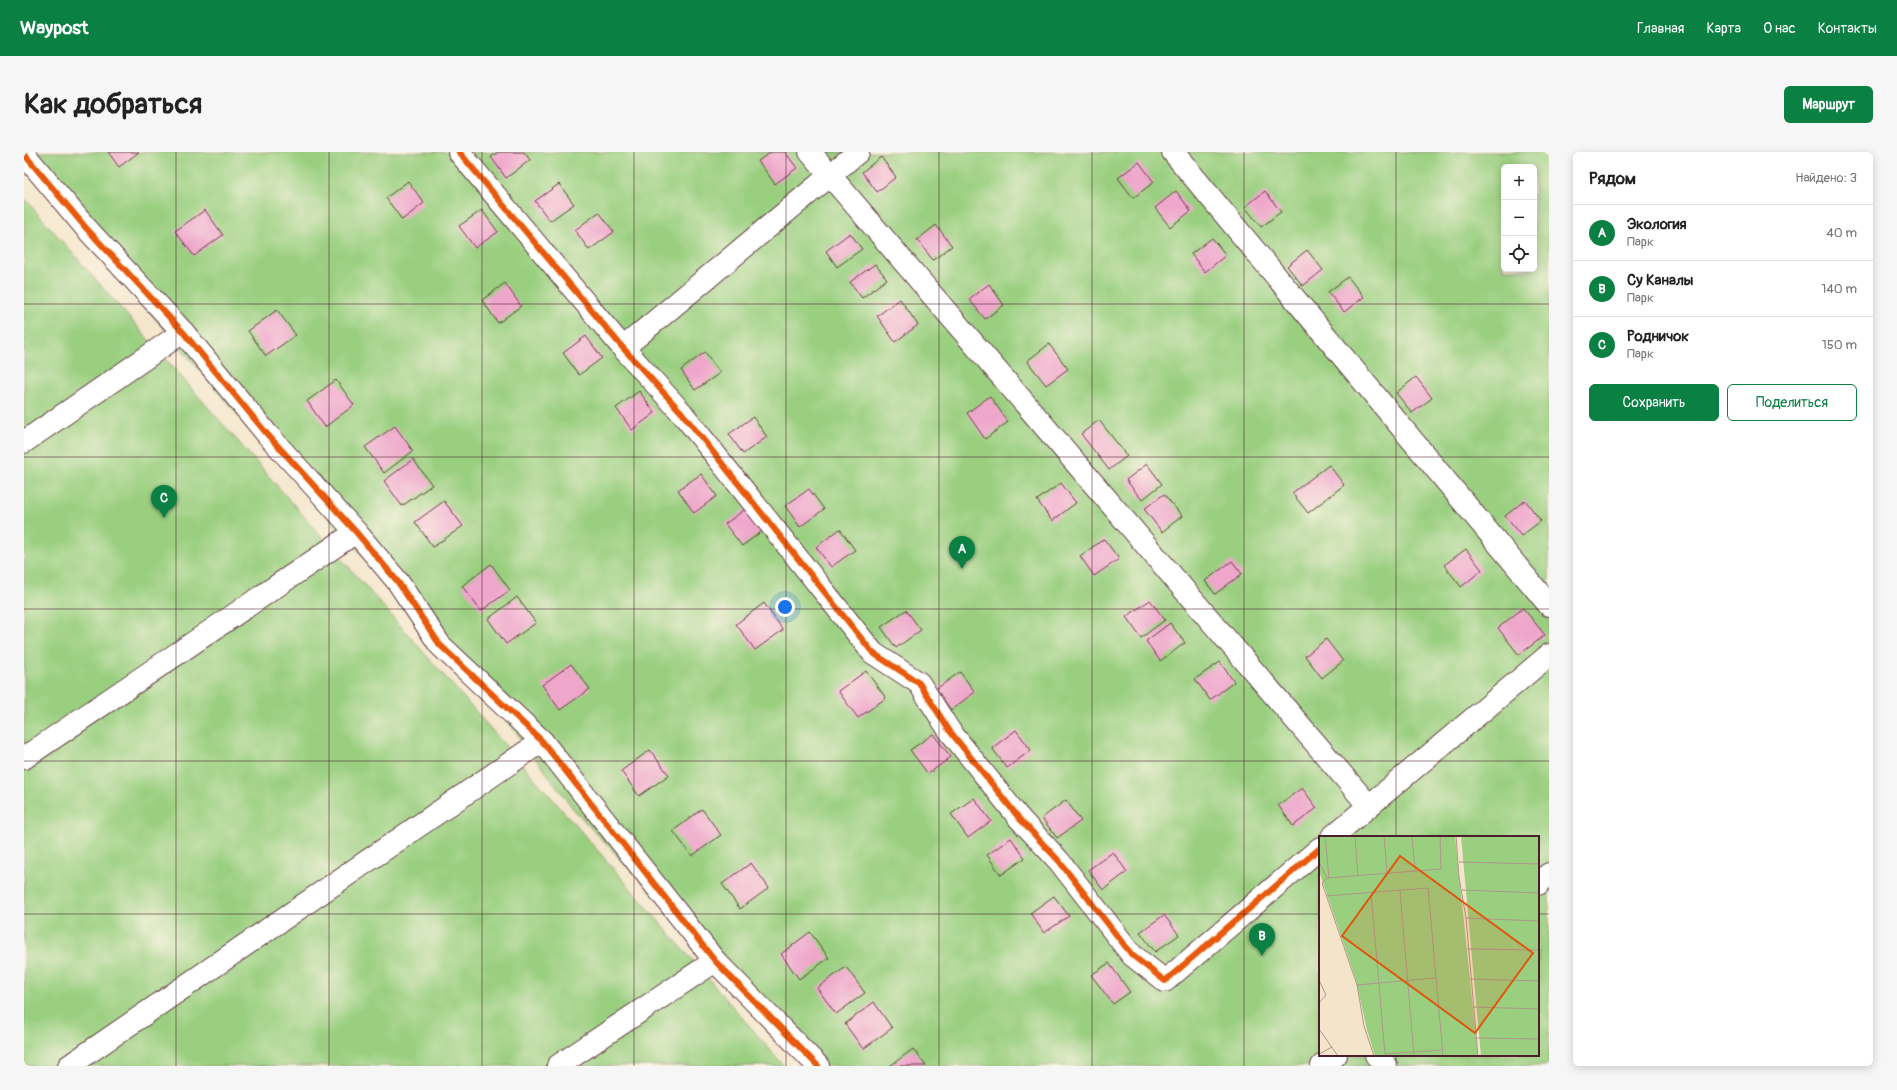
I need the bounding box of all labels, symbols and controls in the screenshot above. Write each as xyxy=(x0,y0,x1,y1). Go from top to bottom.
text: Waypost xyxy=(20,16,89,40)
text: Главная xyxy=(1637,20,1684,37)
text: Карта xyxy=(1706,20,1741,37)
text: О нас xyxy=(1763,20,1796,37)
text: Контакты xyxy=(1818,20,1877,37)
button: Маршрут xyxy=(1784,86,1873,123)
text: Как добраться xyxy=(24,87,202,122)
map controls xyxy=(1501,164,1537,272)
button: + xyxy=(1501,164,1537,200)
text: Рядом xyxy=(1589,168,1636,189)
text: Найдено: 3 xyxy=(1795,170,1857,186)
button: − xyxy=(1501,200,1537,236)
text: Экология xyxy=(1627,215,1687,234)
text: A xyxy=(1598,225,1606,241)
text: 40 m xyxy=(1826,225,1857,241)
text: Парк xyxy=(1627,234,1654,250)
button: locate xyxy=(1501,236,1537,272)
text: Су Каналы xyxy=(1627,271,1694,290)
text: B xyxy=(1598,281,1606,297)
text: 140 m xyxy=(1821,281,1857,297)
text: Парк xyxy=(1627,290,1654,306)
text: Родничок xyxy=(1627,327,1689,346)
text: C xyxy=(1598,337,1606,353)
text: 150 m xyxy=(1822,337,1857,353)
text: Парк xyxy=(1627,346,1654,362)
button: Сохранить xyxy=(1589,384,1719,421)
button: Поделиться xyxy=(1727,384,1857,421)
pin: C xyxy=(151,485,177,518)
pin: A xyxy=(949,536,975,569)
your location xyxy=(775,597,795,617)
inset map xyxy=(1319,836,1539,1056)
pin: B xyxy=(1249,923,1275,956)

